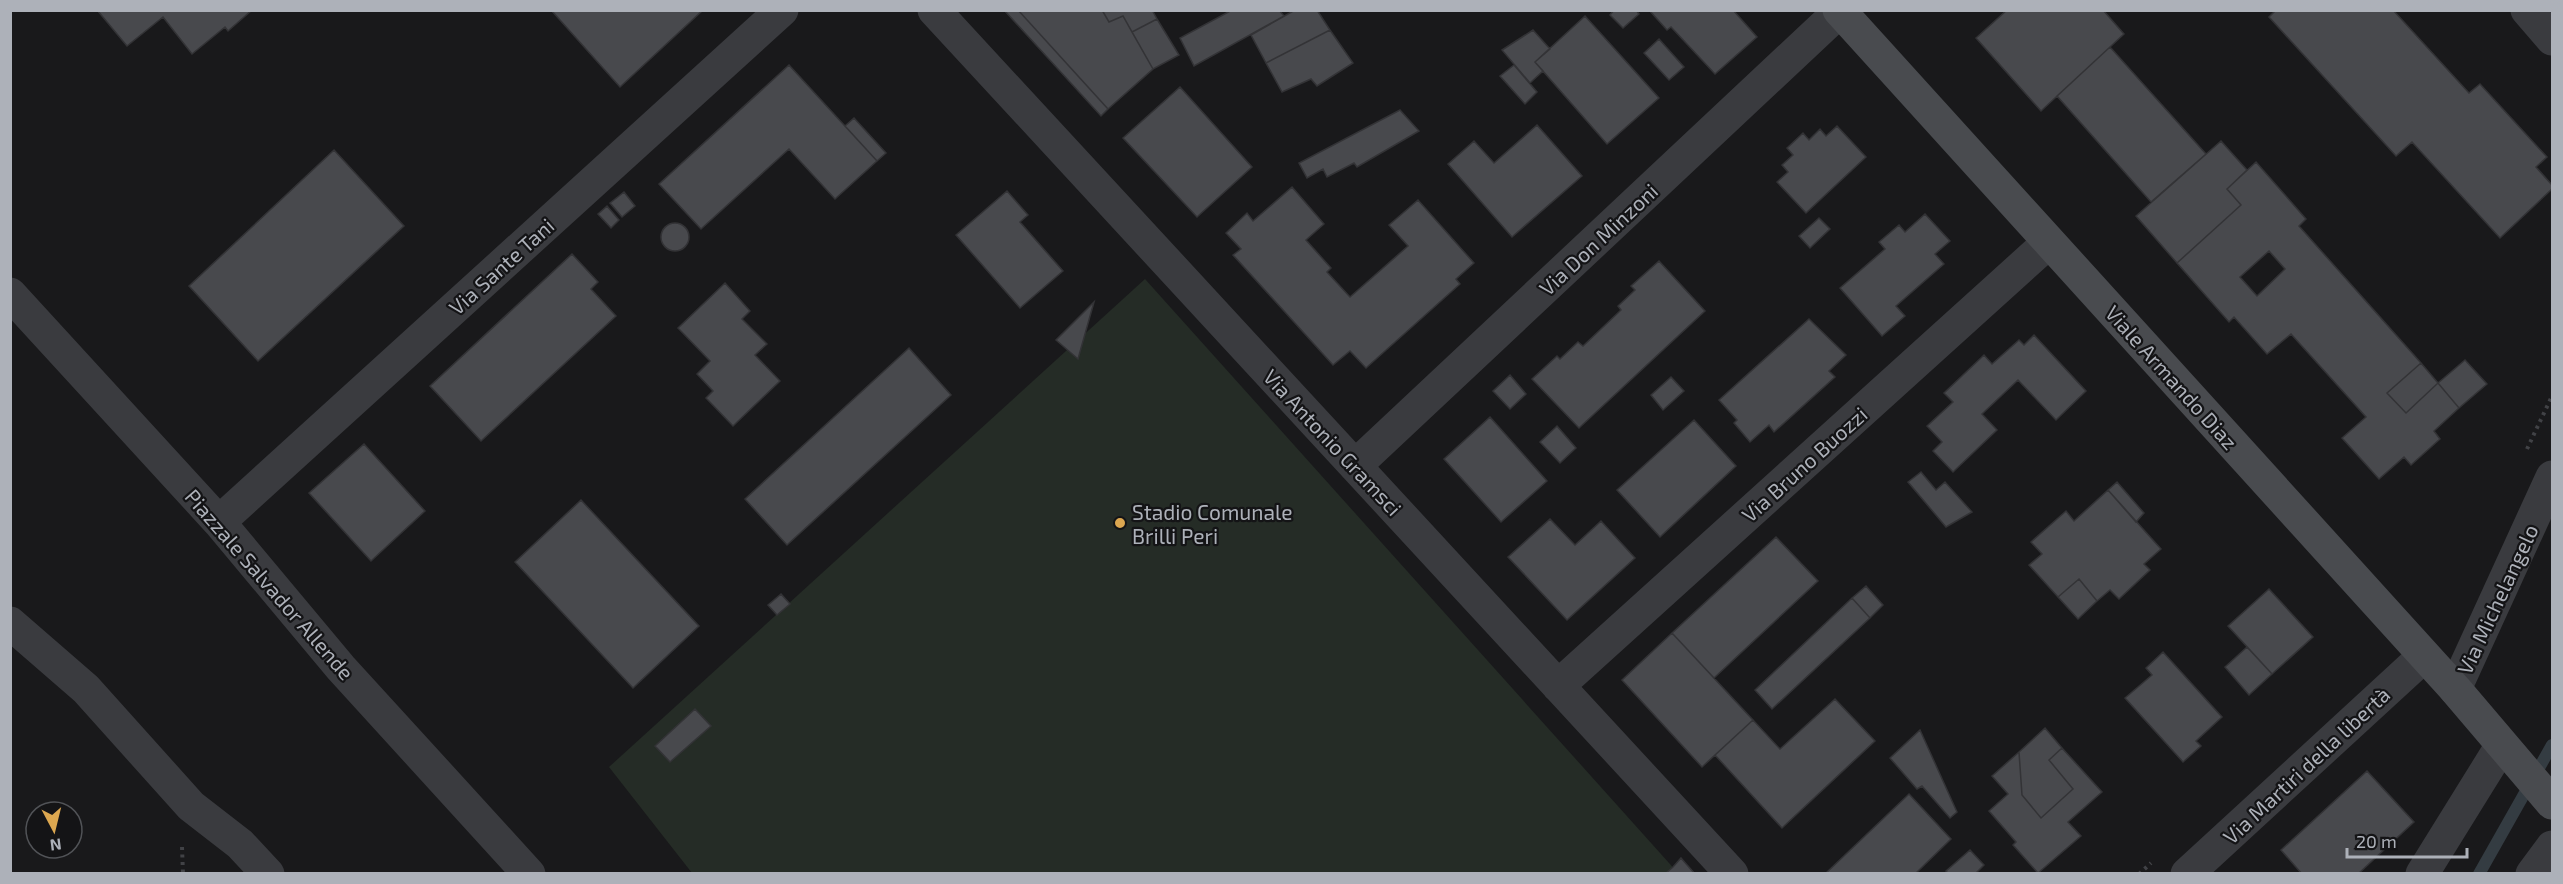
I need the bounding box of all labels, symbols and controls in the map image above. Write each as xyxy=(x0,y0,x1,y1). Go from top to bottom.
street label: Via Don Minzoni xyxy=(1534,178,1662,300)
street label: Via Sante Tani xyxy=(443,212,559,320)
street label: Viale Armando Diaz xyxy=(2101,300,2243,454)
street label: Via Antonio Gramsci xyxy=(1259,364,1407,520)
street label: Via Bruno Buozzi xyxy=(1736,401,1872,527)
street label: Piazzale Salvador Allende xyxy=(180,484,360,684)
place label: Stadio Comunale Brilli Peri xyxy=(1132,499,1293,548)
marker: Stadio Comunale Brilli Peri xyxy=(1113,516,1127,530)
street label: Via Michelangelo xyxy=(2451,520,2543,678)
street label: Via Martiri della libertà xyxy=(2217,681,2395,849)
north arrow xyxy=(24,800,84,860)
scale bar xyxy=(2347,821,2467,859)
text: 20 m xyxy=(2356,830,2397,852)
text: N xyxy=(49,835,63,856)

